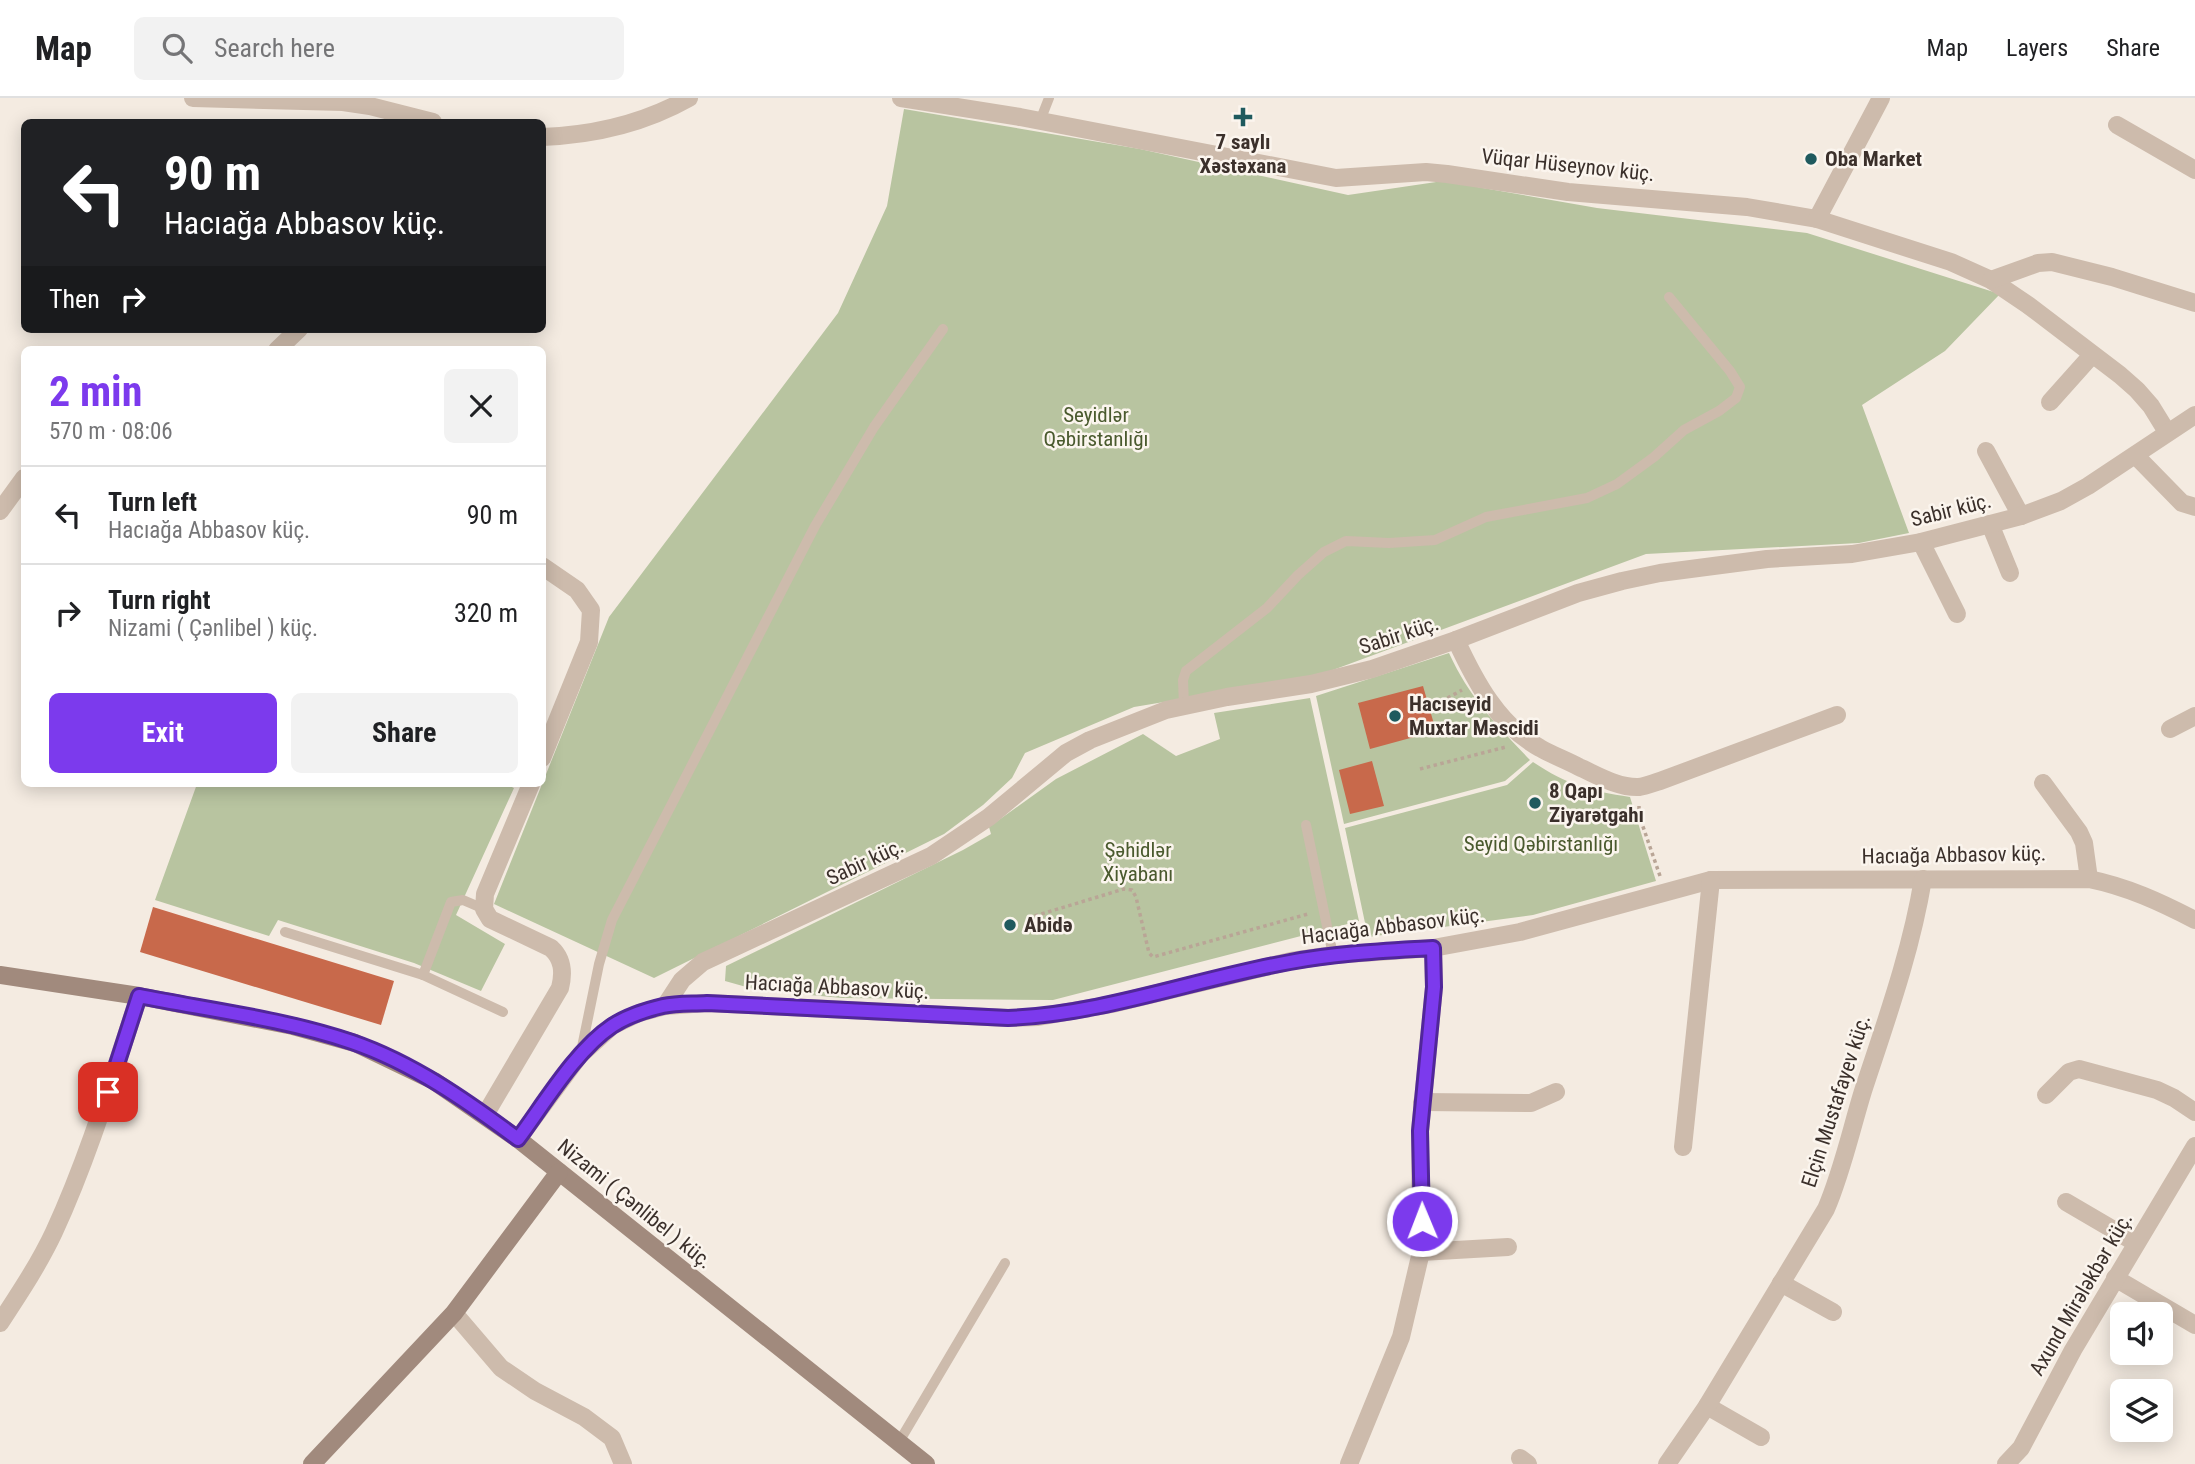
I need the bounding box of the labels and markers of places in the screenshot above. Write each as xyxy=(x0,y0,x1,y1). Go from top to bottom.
marker: 7 saylı Xəstəxana xyxy=(1233,107,1253,127)
place label: 7 saylı Xəstəxana xyxy=(1199,130,1287,178)
place label: Oba Market xyxy=(1825,147,1922,171)
marker: Oba Market xyxy=(1803,151,1819,167)
place label: Hacıseyid Muxtar Məscidi xyxy=(1409,692,1539,740)
marker: Hacıseyid Muxtar Məscidi xyxy=(1387,708,1403,724)
place label: 8 Qapı Ziyarətgahı xyxy=(1549,779,1644,827)
marker: 8 Qapı Ziyarətgahı xyxy=(1527,795,1543,811)
place label: Abidə xyxy=(1024,913,1073,937)
marker: Abidə xyxy=(1002,917,1018,933)
pin xyxy=(78,1062,138,1122)

